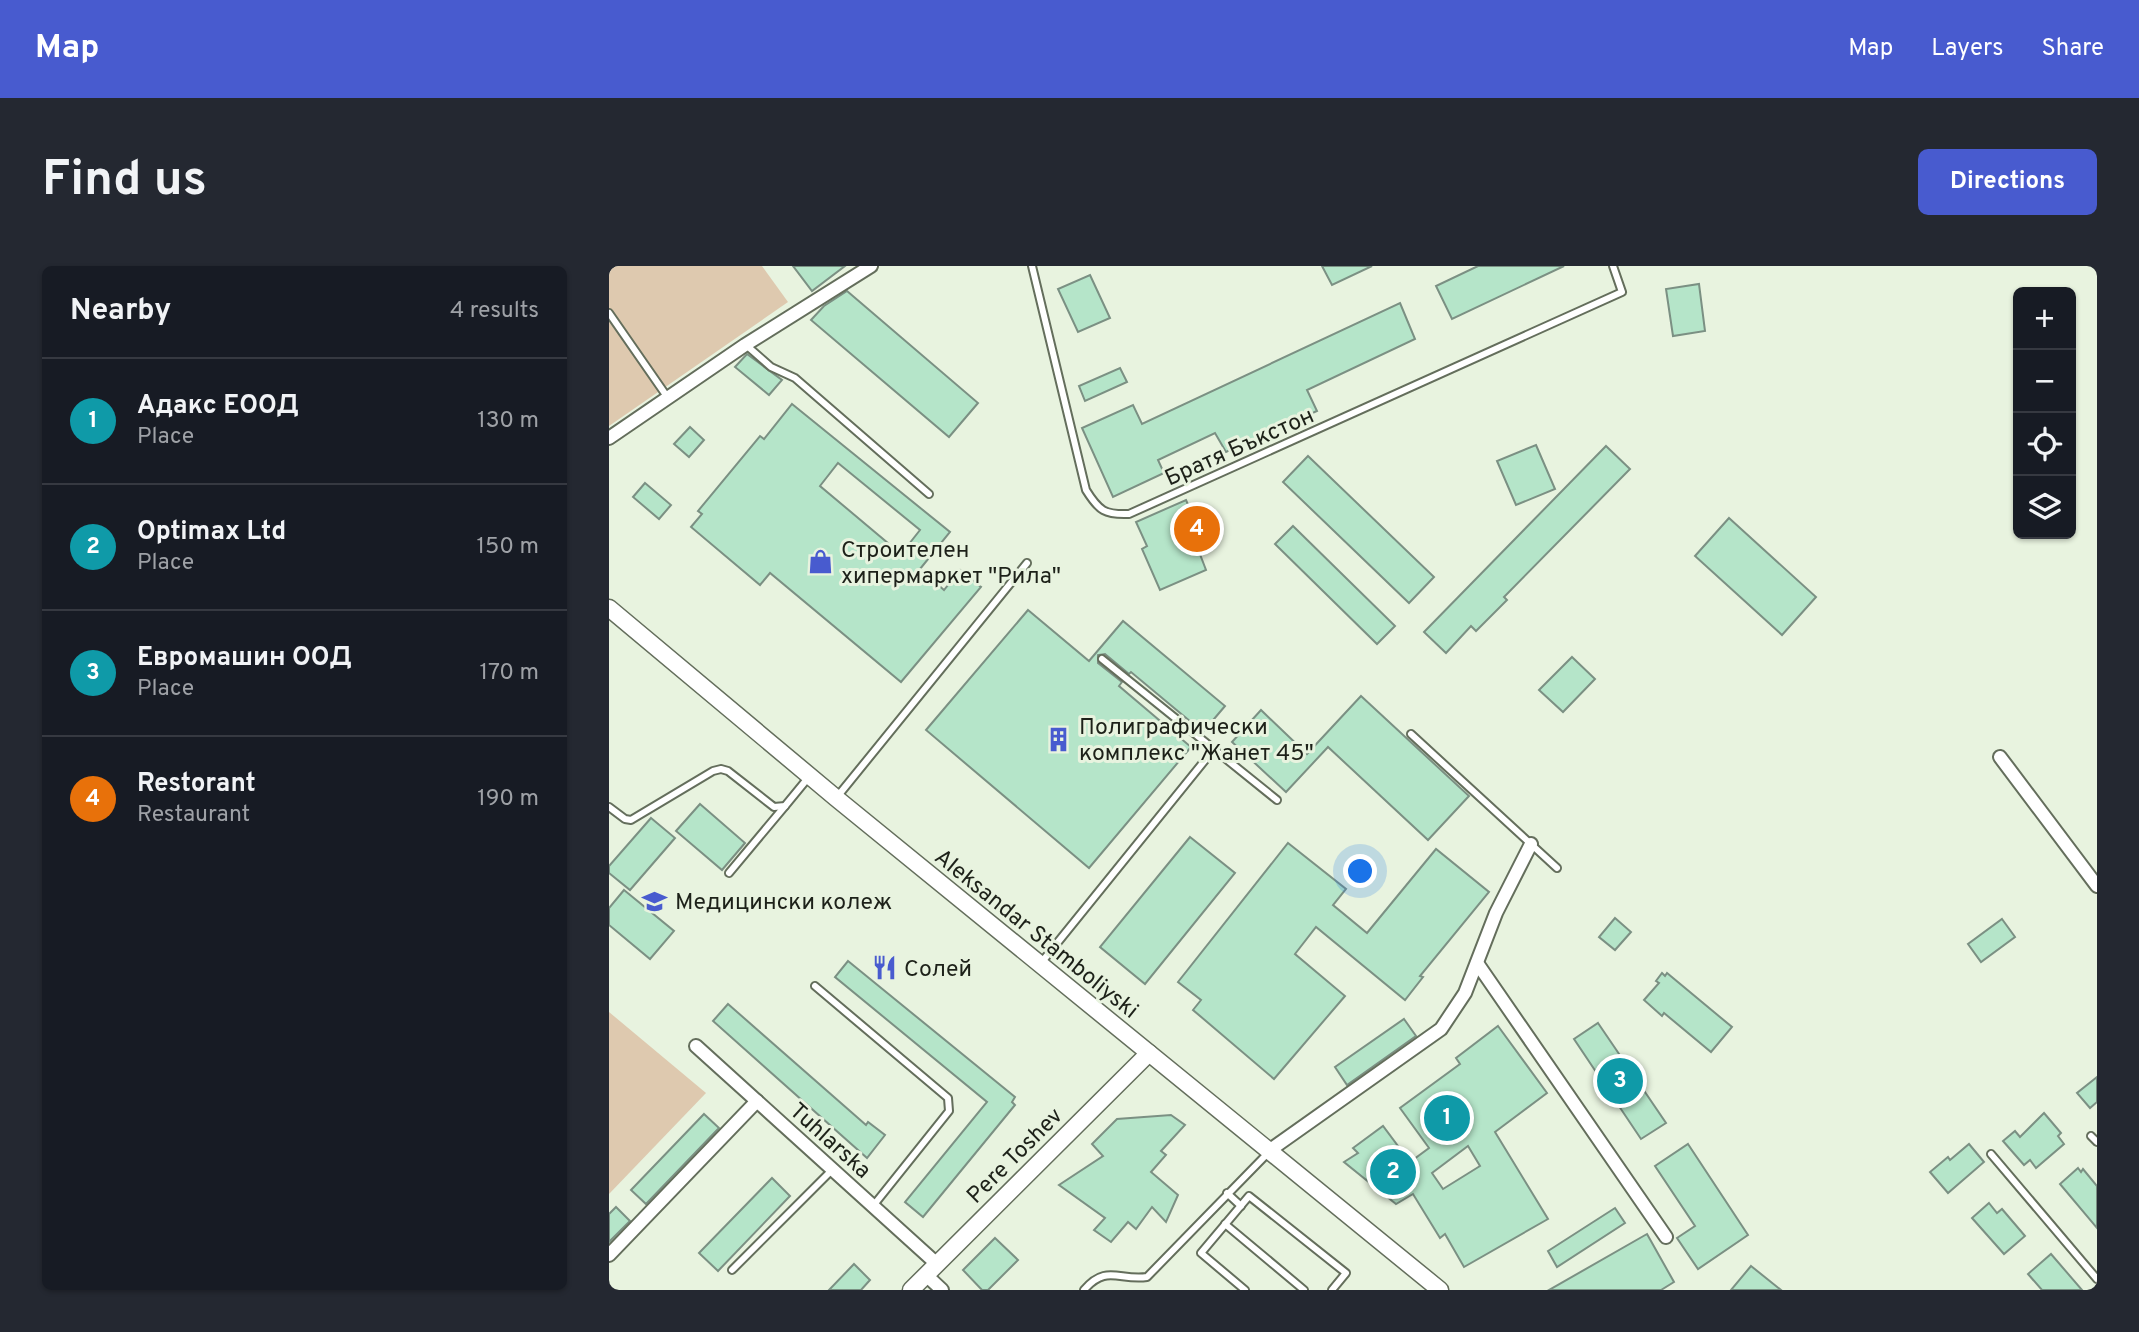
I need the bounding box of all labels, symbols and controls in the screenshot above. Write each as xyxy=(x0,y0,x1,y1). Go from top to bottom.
text: Map xyxy=(35,28,99,70)
text: Map xyxy=(1848,34,1893,64)
text: Layers xyxy=(1931,34,2003,64)
text: Share xyxy=(2041,34,2104,64)
button: Directions xyxy=(1918,149,2097,215)
text: Find us xyxy=(42,151,207,213)
map controls xyxy=(2013,287,2076,539)
button: + xyxy=(2013,287,2076,350)
text: Nearby xyxy=(70,293,171,330)
text: 4 results xyxy=(450,297,539,326)
button: − xyxy=(2013,350,2076,413)
text: Адакс ЕООД xyxy=(137,390,299,423)
street label: Братя Бъкстон xyxy=(1161,402,1319,494)
text: 1 xyxy=(88,407,98,436)
text: 130 m xyxy=(477,407,539,436)
button: locate xyxy=(2013,413,2076,476)
text: Place xyxy=(137,423,194,452)
button: layers xyxy=(2013,476,2076,539)
pin: 4 xyxy=(1174,503,1220,555)
text: Optimax Ltd xyxy=(137,516,286,549)
text: 2 xyxy=(86,533,100,562)
text: 150 m xyxy=(477,533,539,562)
place label: Строителен хипермаркет "Рила" xyxy=(841,537,1061,592)
shop icon: Строителен хипермаркет "Рила" xyxy=(807,548,835,576)
text: Place xyxy=(137,549,194,578)
text: Евромашин ООД xyxy=(137,642,352,675)
text: 3 xyxy=(86,659,100,688)
text: 170 m xyxy=(480,659,539,688)
text: Place xyxy=(137,675,194,704)
place label: Полиграфически комплекс "Жанет 45" xyxy=(1079,714,1314,769)
building icon: Полиграфически комплекс "Жанет 45" xyxy=(1045,725,1073,753)
text: Restorant xyxy=(137,768,256,801)
text: 4 xyxy=(86,785,100,814)
text: 190 m xyxy=(477,785,539,814)
text: Restaurant xyxy=(137,801,250,830)
street label: Aleksandar Stamboliyski xyxy=(928,844,1143,1026)
your location xyxy=(1343,854,1377,888)
school or university icon: Медицински колеж xyxy=(641,887,669,915)
place label: Медицински колеж xyxy=(675,889,892,918)
restaurant icon: Солей xyxy=(870,954,898,982)
place label: Солей xyxy=(904,956,972,985)
pin: 3 xyxy=(1597,1055,1643,1107)
pin: 1 xyxy=(1424,1092,1470,1144)
street label: Tuhlarska xyxy=(782,1098,876,1186)
street label: Pere Toshev xyxy=(962,1102,1070,1211)
pin: 2 xyxy=(1370,1146,1416,1198)

